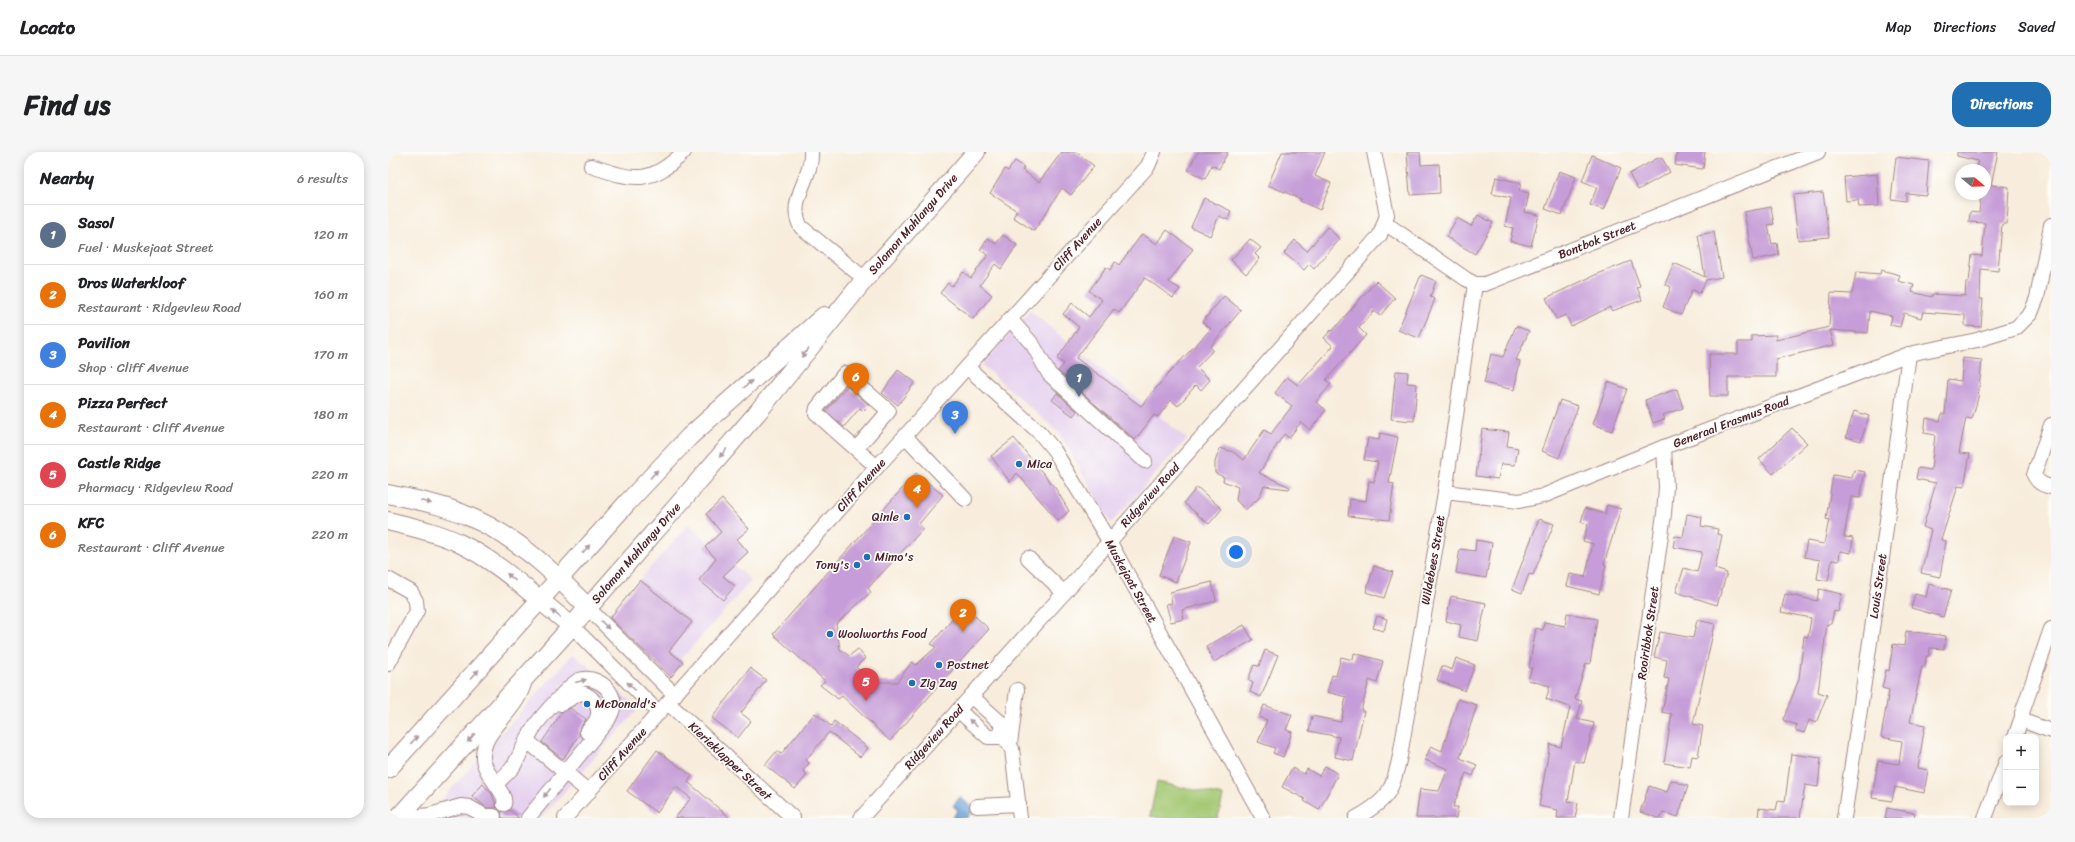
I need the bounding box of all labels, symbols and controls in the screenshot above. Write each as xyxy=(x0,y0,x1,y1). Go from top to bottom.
text: Locato xyxy=(20,11,75,44)
text: Map xyxy=(1885,15,1911,40)
text: Directions xyxy=(1933,15,1996,40)
text: Saved xyxy=(2018,15,2055,40)
text: Find us xyxy=(24,80,111,129)
button: Directions xyxy=(1952,82,2051,127)
text: Nearby xyxy=(40,163,94,193)
north arrow xyxy=(1955,164,1991,200)
text: 6 results xyxy=(297,167,348,190)
street label: Solomon Mahlangu Drive xyxy=(862,168,964,280)
text: Sasol xyxy=(78,210,114,236)
street label: Cliff Avenue xyxy=(1047,212,1107,276)
street label: Bontbok Street xyxy=(1555,214,1639,266)
text: 1 xyxy=(50,223,56,246)
text: 120 m xyxy=(313,223,348,246)
text: Fuel · Muskejaat Street xyxy=(78,236,214,259)
text: Dros Waterkloof xyxy=(78,270,184,296)
text: 2 xyxy=(49,283,57,306)
text: 160 m xyxy=(313,283,348,306)
text: Restaurant · Ridgeview Road xyxy=(78,296,241,319)
text: Pavilion xyxy=(78,330,130,356)
text: 3 xyxy=(49,343,57,366)
text: 170 m xyxy=(313,343,348,366)
one-way arrow xyxy=(801,348,810,359)
text: Shop · Cliff Avenue xyxy=(78,356,189,379)
pin: 6 xyxy=(843,363,869,396)
pin: 1 xyxy=(1066,364,1092,397)
one-way arrow xyxy=(743,380,753,389)
street label: Generaal Erasmus Road xyxy=(1670,389,1793,454)
text: Pizza Perfect xyxy=(78,390,167,416)
pin: 3 xyxy=(942,401,968,434)
text: 4 xyxy=(49,403,57,426)
text: 180 m xyxy=(313,403,348,426)
text: Restaurant · Cliff Avenue xyxy=(78,416,225,439)
one-way arrow xyxy=(718,448,727,459)
text: Castle Ridge xyxy=(78,450,161,476)
street label: Cliff Avenue xyxy=(831,453,891,517)
place label: Mica xyxy=(1027,453,1053,475)
street label: Ridgeview Road xyxy=(1115,457,1186,533)
marker: Mica xyxy=(1014,459,1024,469)
text: 5 xyxy=(49,463,57,486)
text: 220 m xyxy=(311,463,348,486)
one-way arrow xyxy=(649,469,659,479)
pin: 4 xyxy=(904,475,930,508)
text: Pharmacy · Ridgeview Road xyxy=(78,476,233,499)
street label: Solomon Mahlangu Drive xyxy=(585,497,687,609)
one-way arrow xyxy=(420,499,432,505)
place label: Qinle xyxy=(872,506,899,528)
text: KFC xyxy=(78,510,104,536)
marker: Qinle xyxy=(902,512,912,522)
street label: Wildebees Street xyxy=(1414,514,1452,606)
text: 6 xyxy=(49,523,57,546)
text: 220 m xyxy=(311,523,348,546)
street label: Muskejaat Street xyxy=(1099,535,1163,627)
text: Restaurant · Cliff Avenue xyxy=(78,536,225,559)
your location xyxy=(1226,542,1246,562)
one-way arrow xyxy=(582,544,591,554)
place label: Mimo's xyxy=(875,546,914,568)
marker: Mimo's xyxy=(862,552,872,562)
street label: Louis Street xyxy=(1863,552,1893,620)
place label: Tony's xyxy=(815,554,849,576)
marker: Tony's xyxy=(852,560,862,570)
one-way arrow xyxy=(506,572,516,581)
street label: Rooiribbok Street xyxy=(1631,585,1665,681)
pin: 2 xyxy=(950,599,976,632)
one-way arrow xyxy=(550,610,561,618)
one-way arrow xyxy=(600,620,610,630)
place label: Woolworths Food xyxy=(838,623,928,645)
marker: Woolworths Food xyxy=(825,629,835,639)
place label: Postnet xyxy=(947,654,989,676)
marker: Postnet xyxy=(934,660,944,670)
pin: 5 xyxy=(853,668,879,701)
one-way arrow xyxy=(470,669,479,678)
place label: Zig Zag xyxy=(920,672,957,694)
one-way arrow xyxy=(576,678,588,684)
marker: Zig Zag xyxy=(907,678,917,688)
one-way arrow xyxy=(626,681,636,691)
place label: McDonald's xyxy=(595,693,657,715)
marker: McDonald's xyxy=(582,699,592,709)
street label: Ridgeview Road xyxy=(899,699,970,775)
street label: Kierieklapper Street xyxy=(683,716,778,807)
one-way arrow xyxy=(968,719,978,728)
street label: Cliff Avenue xyxy=(592,722,652,786)
one-way arrow xyxy=(466,733,476,743)
map controls xyxy=(2003,734,2039,806)
button: + xyxy=(2003,734,2039,770)
one-way arrow xyxy=(410,735,419,745)
button: − xyxy=(2003,770,2039,806)
one-way arrow xyxy=(543,788,552,799)

